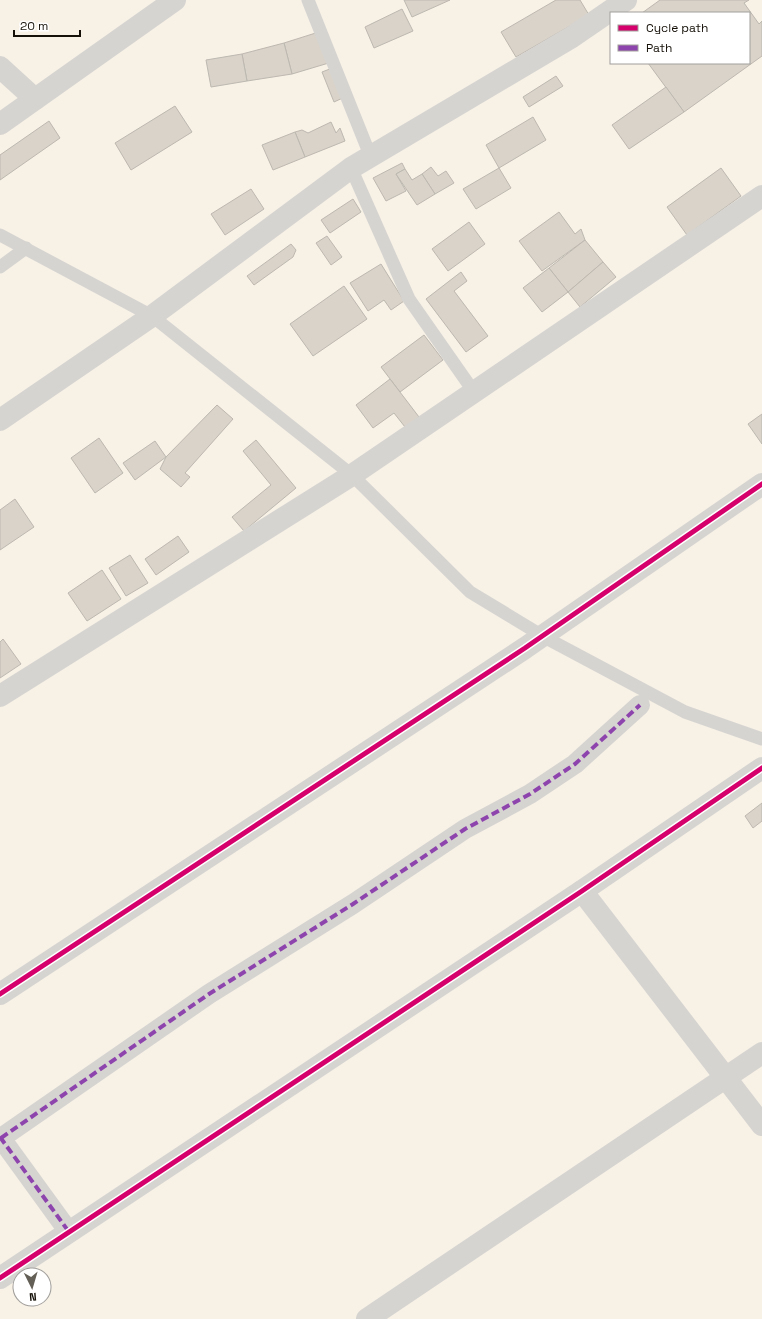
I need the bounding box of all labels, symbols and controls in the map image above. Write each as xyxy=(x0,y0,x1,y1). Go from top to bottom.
scale bar xyxy=(14,12,80,38)
legend xyxy=(610,12,750,64)
text: 20 m xyxy=(20,18,48,34)
text: Cycle path xyxy=(646,20,708,36)
text: Path xyxy=(646,40,672,56)
north arrow xyxy=(12,1267,52,1307)
text: N xyxy=(29,1290,37,1304)

